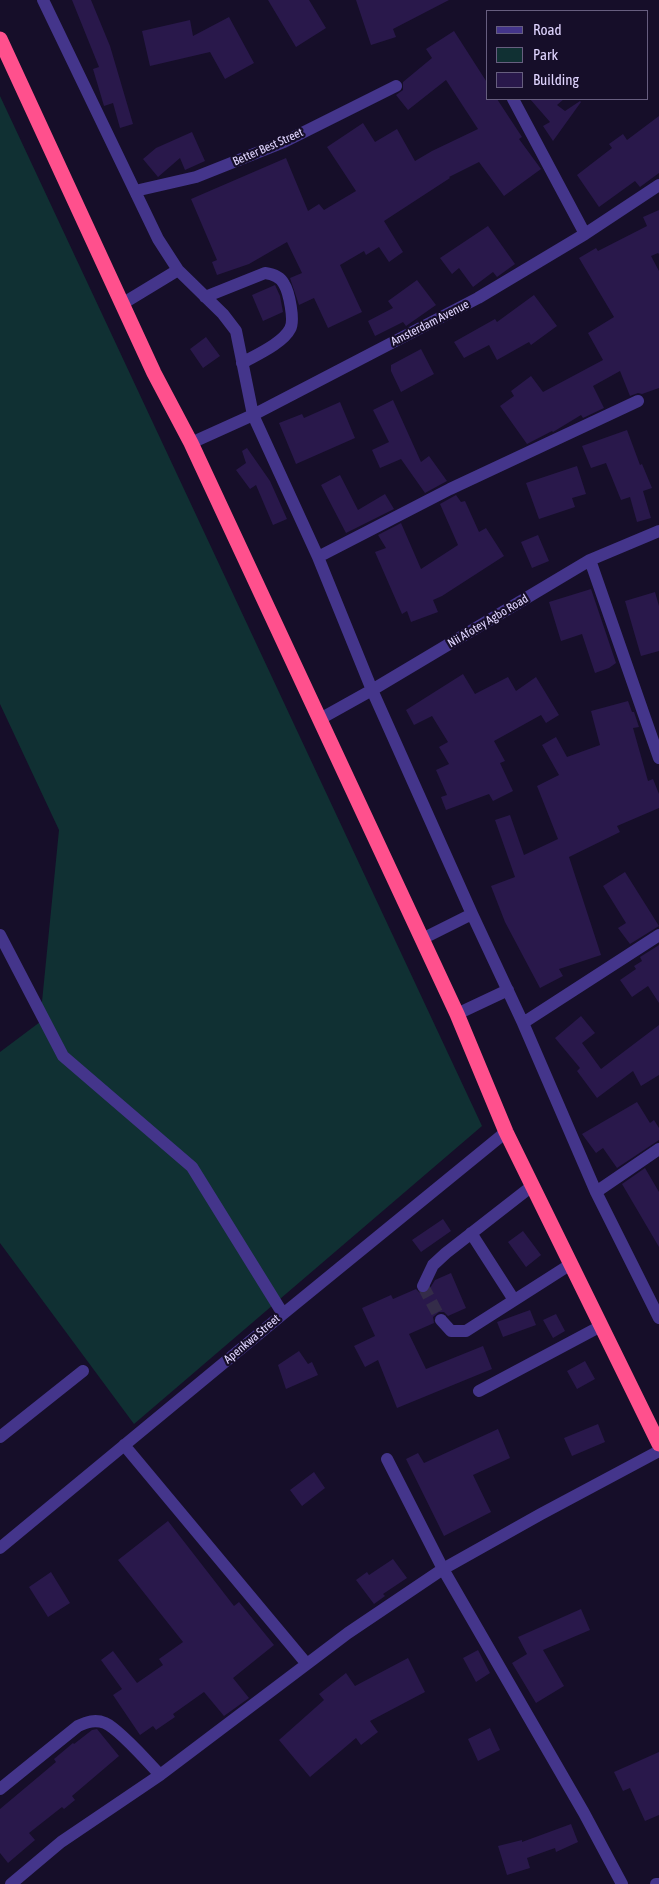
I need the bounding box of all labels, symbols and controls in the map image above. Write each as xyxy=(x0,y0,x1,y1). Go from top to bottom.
legend xyxy=(487,10,649,100)
text: Road xyxy=(533,21,562,38)
text: Park xyxy=(533,46,558,63)
text: Building xyxy=(533,71,579,88)
street label: Better Best Street xyxy=(231,125,305,169)
street label: Amsterdam Avenue xyxy=(388,297,472,349)
street label: Nii Afotey Agbo Road xyxy=(445,591,531,651)
street label: Apenkwa Street xyxy=(221,1311,283,1367)

